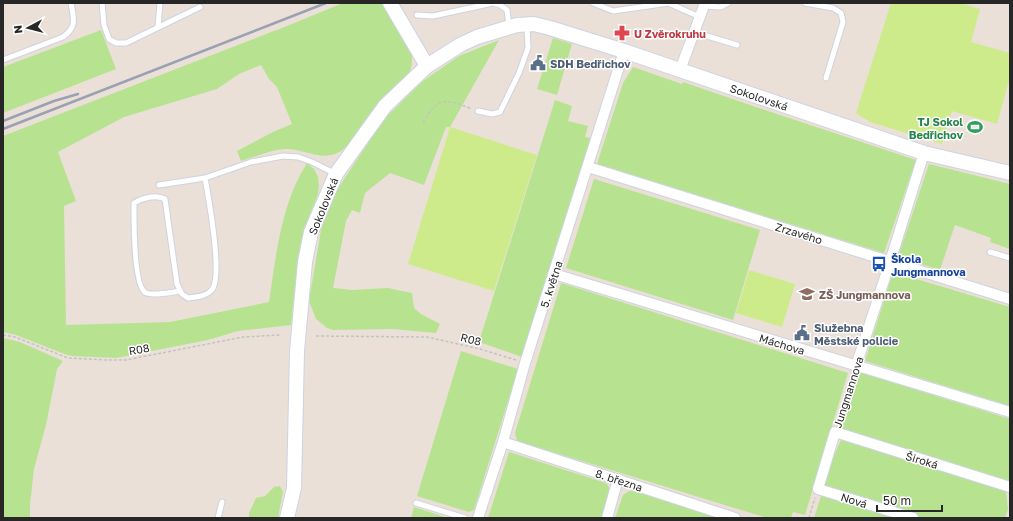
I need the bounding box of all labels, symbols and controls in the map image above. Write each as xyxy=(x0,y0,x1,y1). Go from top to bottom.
north arrow xyxy=(8,8,48,48)
text: N xyxy=(11,24,25,34)
pharmacy icon: U Zvěrokruhu xyxy=(613,24,631,42)
place label: U Zvěrokruhu xyxy=(634,27,706,40)
public building icon: SDH Bedřichov xyxy=(529,54,547,72)
place label: SDH Bedřichov xyxy=(550,57,631,70)
street label: Sokolovská xyxy=(728,81,790,113)
place label: TJ Sokol Bedřichov xyxy=(909,115,963,141)
sports icon: TJ Sokol Bedřichov xyxy=(966,118,984,136)
street label: Sokolovská xyxy=(306,176,340,236)
street label: Zrzavého xyxy=(774,220,824,246)
place label: Škola Jungmannova xyxy=(891,252,966,278)
bus stop icon: Škola Jungmannova xyxy=(870,255,888,273)
street label: 5. května xyxy=(537,259,565,309)
school or university icon: ZŠ Jungmannova xyxy=(798,285,816,303)
place label: ZŠ Jungmannova xyxy=(819,288,911,301)
place label: Služebna Městské policie xyxy=(814,321,899,347)
public building icon: Služebna Městské policie xyxy=(793,324,811,342)
street label: R08 xyxy=(459,330,483,348)
street label: Máchova xyxy=(758,331,806,357)
street label: R08 xyxy=(128,341,151,357)
street label: Jungmannova xyxy=(830,355,866,429)
street label: Široká xyxy=(904,449,940,471)
street label: 8. března xyxy=(594,466,644,494)
scale bar xyxy=(877,487,942,513)
street label: Nová xyxy=(839,490,869,510)
text: 50 m xyxy=(883,493,911,508)

